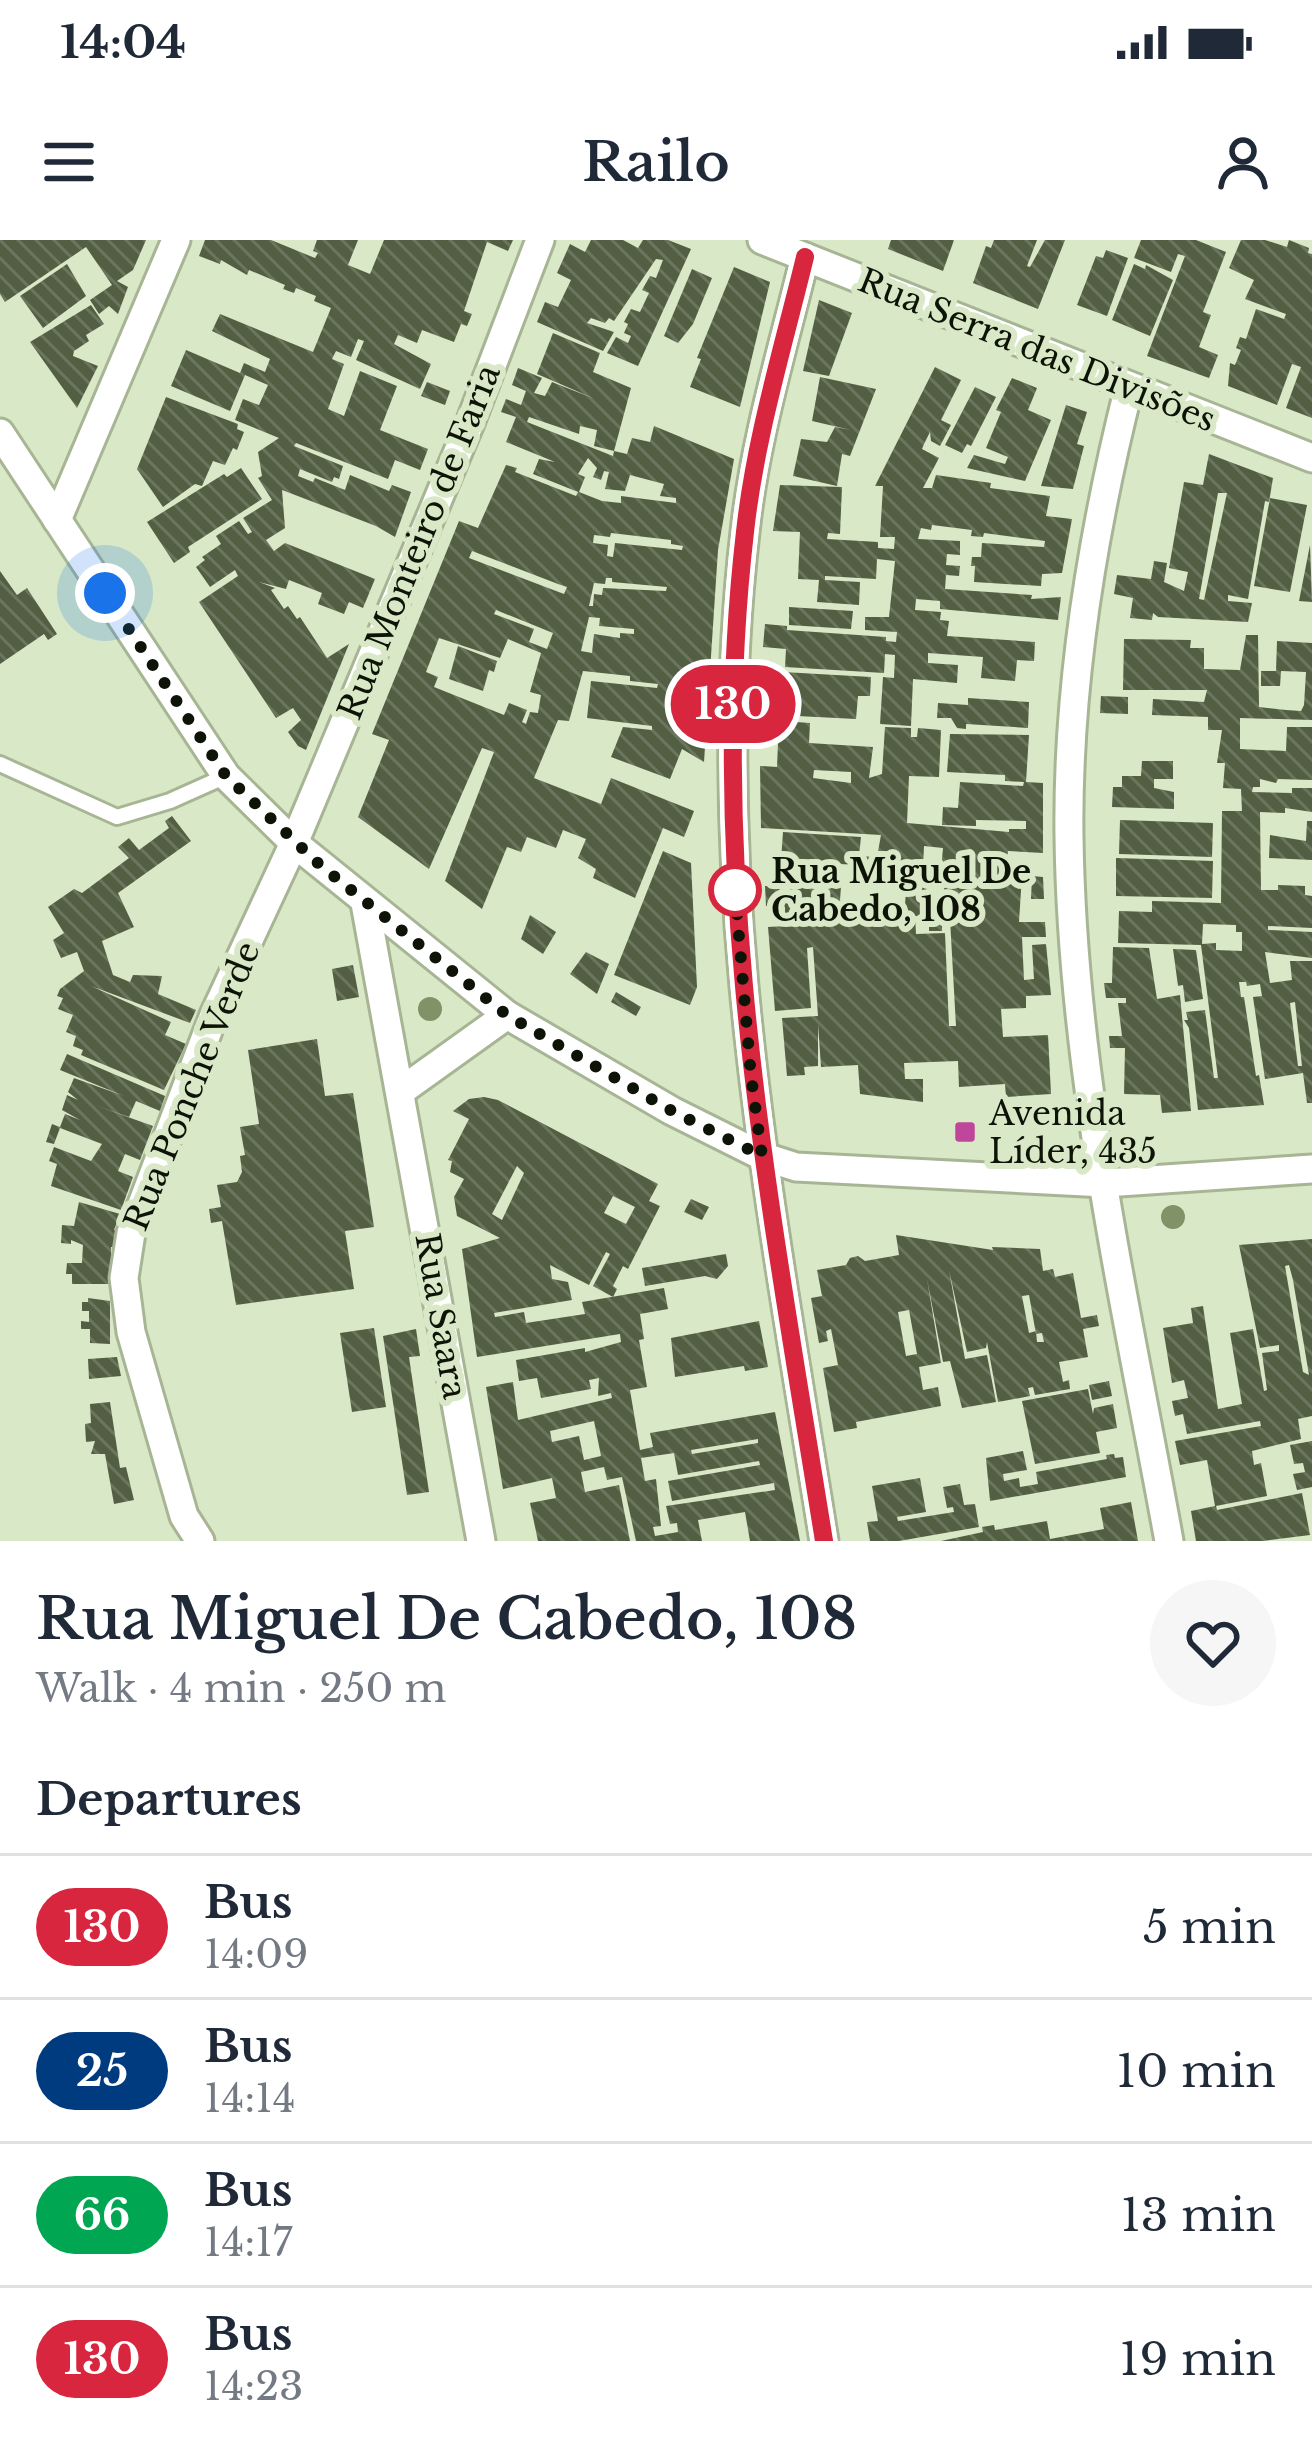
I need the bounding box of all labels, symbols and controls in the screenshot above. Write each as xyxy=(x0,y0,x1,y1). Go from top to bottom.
text: 14:04 xyxy=(60,14,186,70)
icon: menu xyxy=(36,129,102,195)
text: Railo xyxy=(582,129,730,196)
icon: person xyxy=(1210,129,1276,195)
street label: Rua Serra das Divisões xyxy=(852,260,1222,440)
street label: Rua Monteiro de Faria xyxy=(329,358,509,725)
your location xyxy=(75,563,135,623)
line badge: 130 xyxy=(664,665,802,743)
text: 130 xyxy=(695,678,771,730)
place label: Rua Miguel De Cabedo, 108 xyxy=(771,851,1031,930)
marker: Rua Miguel De Cabedo, 108 xyxy=(710,865,760,915)
street label: Rua Ponche Verde xyxy=(115,936,269,1236)
place label: Avenida Líder, 435 xyxy=(988,1093,1157,1172)
marker: Avenida Líder, 435 xyxy=(952,1119,978,1145)
street label: Rua Saara xyxy=(406,1230,476,1403)
button: heart xyxy=(1150,1580,1276,1706)
text: Rua Miguel De Cabedo, 108 xyxy=(36,1584,857,1654)
text: Walk · 4 min · 250 m xyxy=(36,1664,446,1713)
text: Departures xyxy=(36,1771,302,1827)
text: Bus xyxy=(204,1874,292,1930)
text: 5 min xyxy=(1143,1899,1276,1955)
text: 130 xyxy=(64,1901,140,1953)
text: 14:09 xyxy=(204,1930,308,1979)
text: Bus xyxy=(204,2018,292,2074)
text: 10 min xyxy=(1116,2043,1276,2099)
text: 25 xyxy=(76,2045,128,2097)
text: 14:14 xyxy=(204,2074,296,2123)
text: Bus xyxy=(204,2162,292,2218)
text: 13 min xyxy=(1121,2187,1276,2243)
text: 66 xyxy=(74,2189,130,2241)
text: 14:17 xyxy=(204,2218,292,2267)
text: Bus xyxy=(204,2306,292,2362)
text: 19 min xyxy=(1119,2331,1276,2387)
text: 130 xyxy=(64,2333,140,2385)
text: 14:23 xyxy=(204,2362,303,2411)

